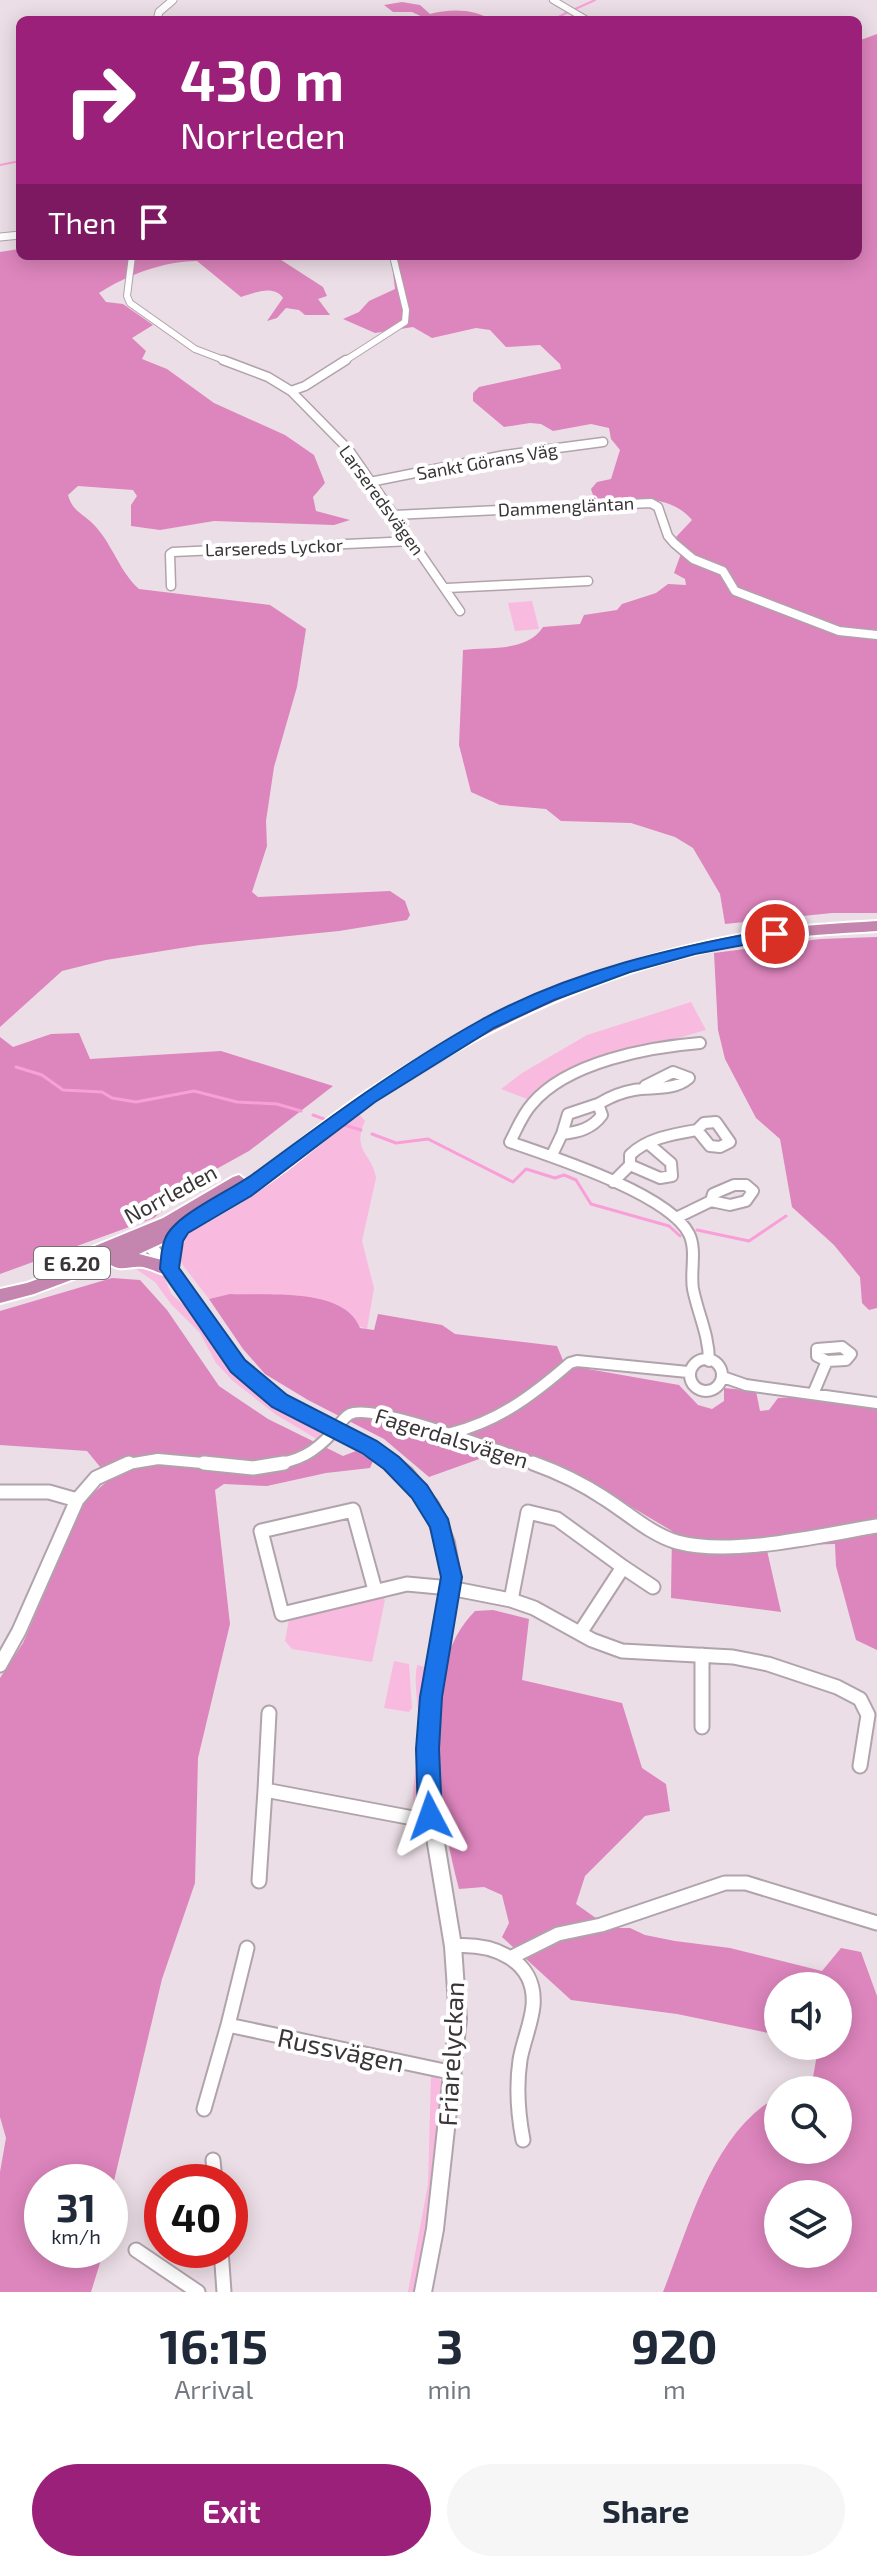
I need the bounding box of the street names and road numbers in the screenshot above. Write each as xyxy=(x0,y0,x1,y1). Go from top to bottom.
street label: Sankt Görans Väg xyxy=(415,438,559,484)
street label: Larseredsvägen xyxy=(335,441,429,559)
street label: Dammengläntan xyxy=(497,491,635,521)
street label: Larsereds Lyckor xyxy=(205,534,343,560)
street label: Norrleden xyxy=(119,1158,221,1228)
road number: E 6.20 xyxy=(34,1247,110,1279)
street label: Fagerdalsvägen xyxy=(372,1401,532,1473)
street label: Friarelyckan xyxy=(431,1981,469,2127)
street label: Russvägen xyxy=(275,2020,407,2078)

